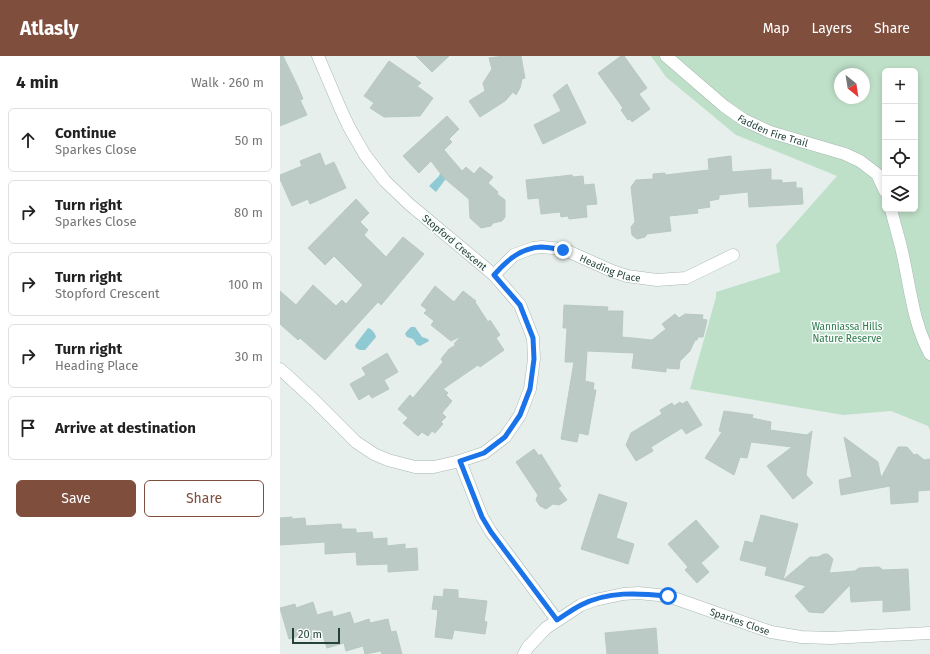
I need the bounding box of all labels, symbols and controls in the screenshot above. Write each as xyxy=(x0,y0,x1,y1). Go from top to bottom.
text: Atlasly xyxy=(20,17,79,40)
text: Map xyxy=(763,20,789,37)
text: Layers xyxy=(811,20,852,37)
text: Share xyxy=(874,20,910,37)
north arrow xyxy=(834,68,870,104)
map controls xyxy=(882,68,918,212)
button: + xyxy=(882,68,918,104)
text: 4 min xyxy=(16,72,59,93)
text: Walk · 260 m xyxy=(191,75,264,90)
button: − xyxy=(882,104,918,140)
street label: Fadden Fire Trail xyxy=(735,112,809,150)
text: Continue xyxy=(55,124,116,142)
icon: ahead xyxy=(17,129,39,151)
text: 50 m xyxy=(235,133,263,148)
button: locate xyxy=(882,140,918,176)
text: Sparkes Close xyxy=(55,142,137,157)
button: layers xyxy=(882,176,918,212)
text: Turn right xyxy=(55,196,122,214)
icon: right xyxy=(17,201,39,223)
text: 80 m xyxy=(234,205,263,220)
street label: Stopford Crescent xyxy=(420,212,489,274)
text: Sparkes Close xyxy=(55,214,137,229)
route end xyxy=(554,241,572,259)
street label: Heading Place xyxy=(578,252,641,285)
text: Turn right xyxy=(55,268,122,286)
icon: right xyxy=(17,273,39,295)
text: 100 m xyxy=(228,277,263,292)
text: Stopford Crescent xyxy=(55,286,160,301)
park label: Wanniassa Hills Nature Reserve xyxy=(812,321,883,345)
text: Turn right xyxy=(55,340,122,358)
icon: right xyxy=(17,345,39,367)
text: 30 m xyxy=(235,349,263,364)
text: Heading Place xyxy=(55,358,138,373)
icon: arrive xyxy=(17,417,39,439)
text: Arrive at destination xyxy=(55,419,196,437)
button: Save xyxy=(16,480,136,517)
button: Share xyxy=(144,480,264,517)
route start xyxy=(659,587,677,605)
street label: Sparkes Close xyxy=(708,606,771,638)
scale bar xyxy=(292,626,340,645)
text: 20 m xyxy=(298,628,322,641)

